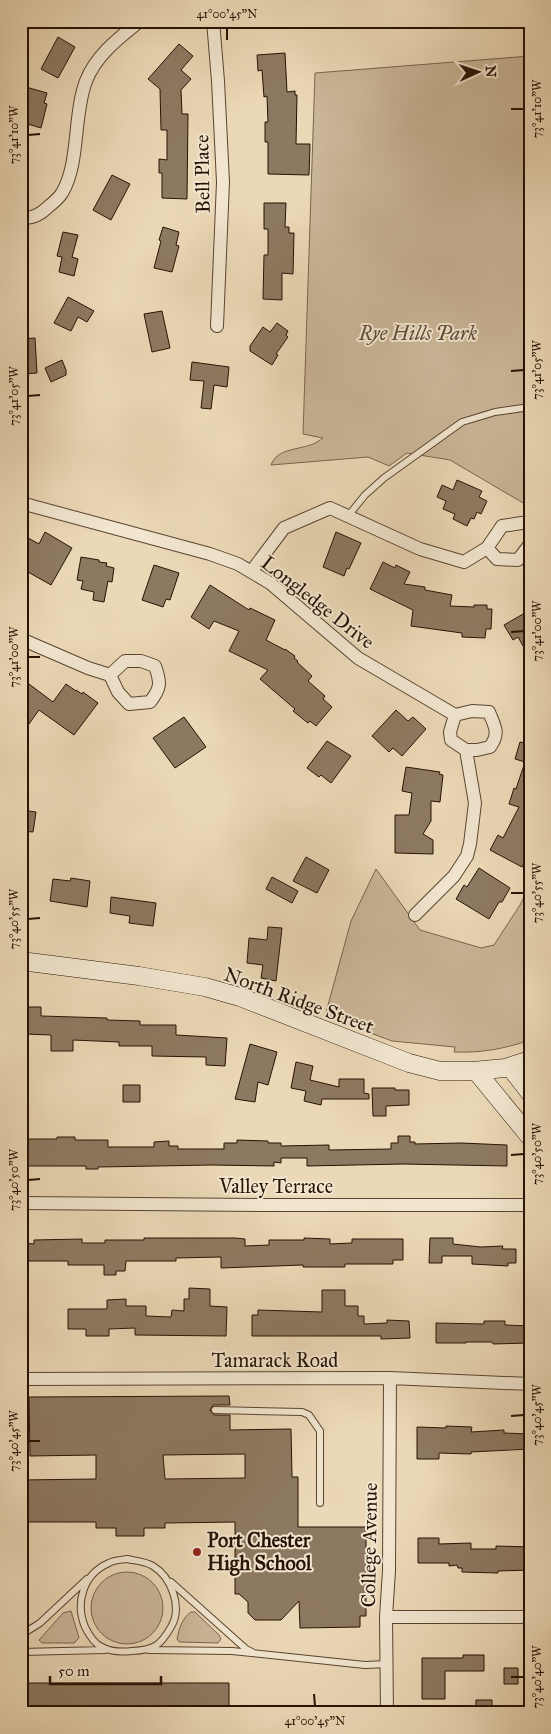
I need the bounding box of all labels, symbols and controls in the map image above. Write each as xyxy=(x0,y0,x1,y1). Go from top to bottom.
text: 41°00'45"N xyxy=(197,7,257,21)
north arrow xyxy=(454,48,504,98)
text: N xyxy=(482,65,499,78)
text: 73°41'10"W xyxy=(530,79,544,138)
text: 73°41'10"W xyxy=(7,105,21,164)
street label: Bell Place xyxy=(189,134,215,214)
park label: Rye Hills Park xyxy=(358,321,477,345)
text: 73°41'05"W xyxy=(530,340,544,400)
text: 73°41'05"W xyxy=(7,366,21,426)
street label: Longledge Drive xyxy=(256,550,379,654)
text: 73°41'00"W xyxy=(530,600,544,661)
text: 73°41'00"W xyxy=(7,626,21,687)
text: 73°40'55"W xyxy=(530,862,544,923)
text: 73°40'55"W xyxy=(7,888,21,949)
street label: North Ridge Street xyxy=(220,962,377,1039)
text: 73°40'50"W xyxy=(530,1123,544,1185)
text: 73°40'50"W xyxy=(7,1149,21,1211)
street label: Valley Terrace xyxy=(218,1174,333,1198)
street label: Tamarack Road xyxy=(212,1348,338,1372)
text: 73°40'45"W xyxy=(530,1384,544,1446)
text: 73°40'45"W xyxy=(7,1410,21,1472)
street label: College Avenue xyxy=(356,1482,383,1608)
place label: Port Chester High School xyxy=(207,1528,312,1576)
marker: Port Chester High School xyxy=(191,1546,203,1558)
text: 73°40'40"W xyxy=(530,1645,544,1708)
scale bar xyxy=(50,1654,161,1686)
text: 50 m xyxy=(58,1662,90,1680)
text: 41°00'45"N xyxy=(285,1714,345,1728)

